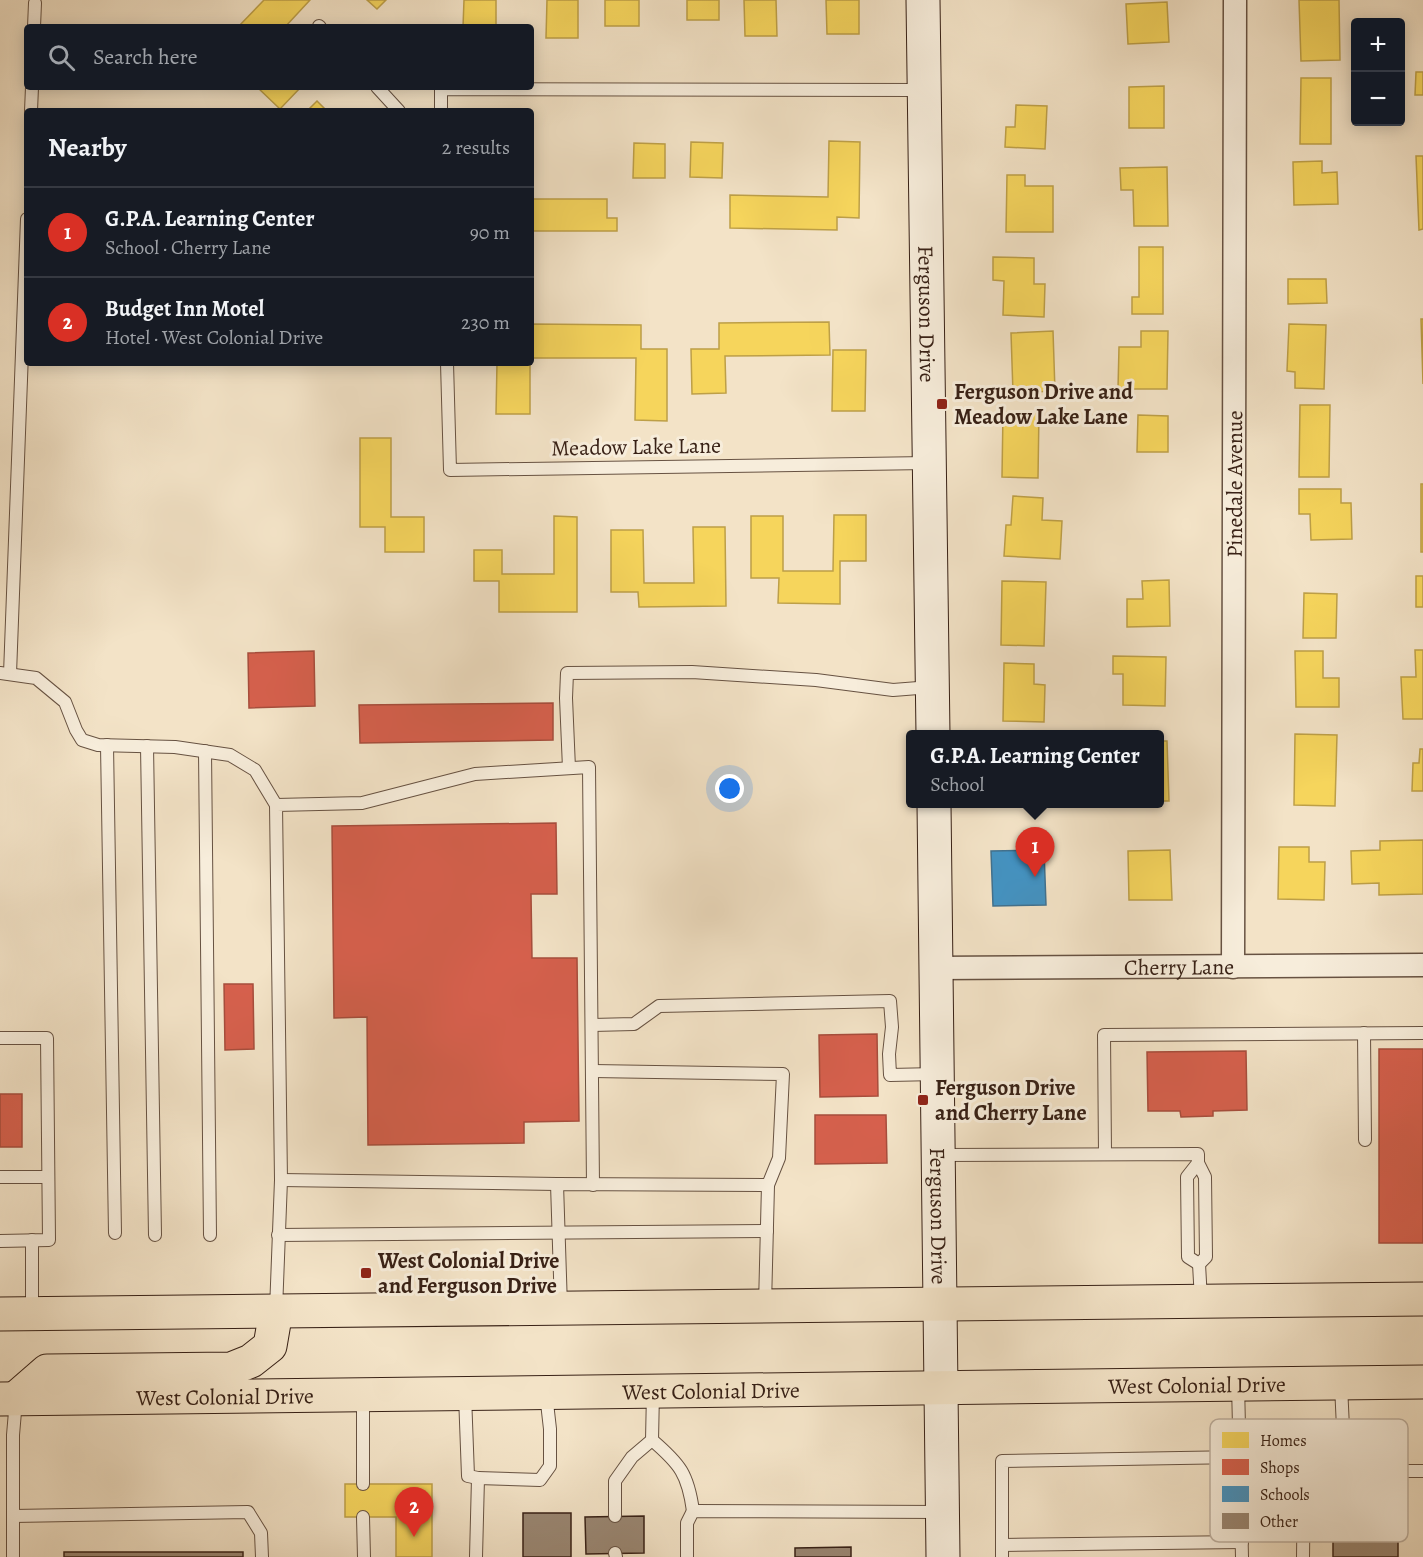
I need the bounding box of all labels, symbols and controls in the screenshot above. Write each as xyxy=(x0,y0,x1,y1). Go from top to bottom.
map controls xyxy=(1351,18,1405,126)
button: + xyxy=(1351,18,1405,72)
search box xyxy=(24,24,534,90)
icon: search xyxy=(45,41,78,74)
text: Search here xyxy=(93,42,198,72)
button: − xyxy=(1351,72,1405,126)
text: Nearby xyxy=(48,130,127,165)
text: 2 results xyxy=(442,134,510,161)
text: G.P.A. Learning Center xyxy=(105,204,315,234)
text: 1 xyxy=(64,219,71,246)
text: 90 m xyxy=(470,219,510,246)
text: School · Cherry Lane xyxy=(105,234,271,261)
street label: Ferguson Drive xyxy=(910,245,942,383)
text: Budget Inn Motel xyxy=(105,294,264,324)
text: 2 xyxy=(63,309,72,336)
text: 230 m xyxy=(461,309,510,336)
text: Hotel · West Colonial Drive xyxy=(105,324,323,351)
place label: Ferguson Drive and Meadow Lake Lane xyxy=(954,377,1133,432)
marker: Ferguson Drive and Meadow Lake Lane xyxy=(935,397,949,411)
street label: Pinedale Avenue xyxy=(1220,410,1250,558)
street label: Meadow Lake Lane xyxy=(551,431,721,463)
popup xyxy=(906,730,1164,808)
text: G.P.A. Learning Center xyxy=(930,741,1140,771)
text: School xyxy=(930,771,984,798)
your location xyxy=(715,774,744,803)
pin: 1 xyxy=(1016,828,1054,877)
street label: Cherry Lane xyxy=(1124,952,1234,983)
place label: Ferguson Drive and Cherry Lane xyxy=(935,1073,1087,1128)
marker: Ferguson Drive and Cherry Lane xyxy=(916,1093,930,1107)
street label: Ferguson Drive xyxy=(922,1147,954,1285)
place label: West Colonial Drive and Ferguson Drive xyxy=(377,1246,559,1301)
marker: West Colonial Drive and Ferguson Drive xyxy=(359,1266,373,1280)
street label: West Colonial Drive xyxy=(1107,1370,1286,1402)
street label: West Colonial Drive xyxy=(621,1375,800,1408)
street label: West Colonial Drive xyxy=(135,1381,314,1413)
legend xyxy=(1210,1419,1408,1542)
text: Homes xyxy=(1260,1430,1307,1452)
text: Shops xyxy=(1260,1457,1300,1479)
text: Schools xyxy=(1260,1484,1310,1506)
pin: 2 xyxy=(394,1488,434,1537)
text: Other xyxy=(1260,1511,1298,1533)

